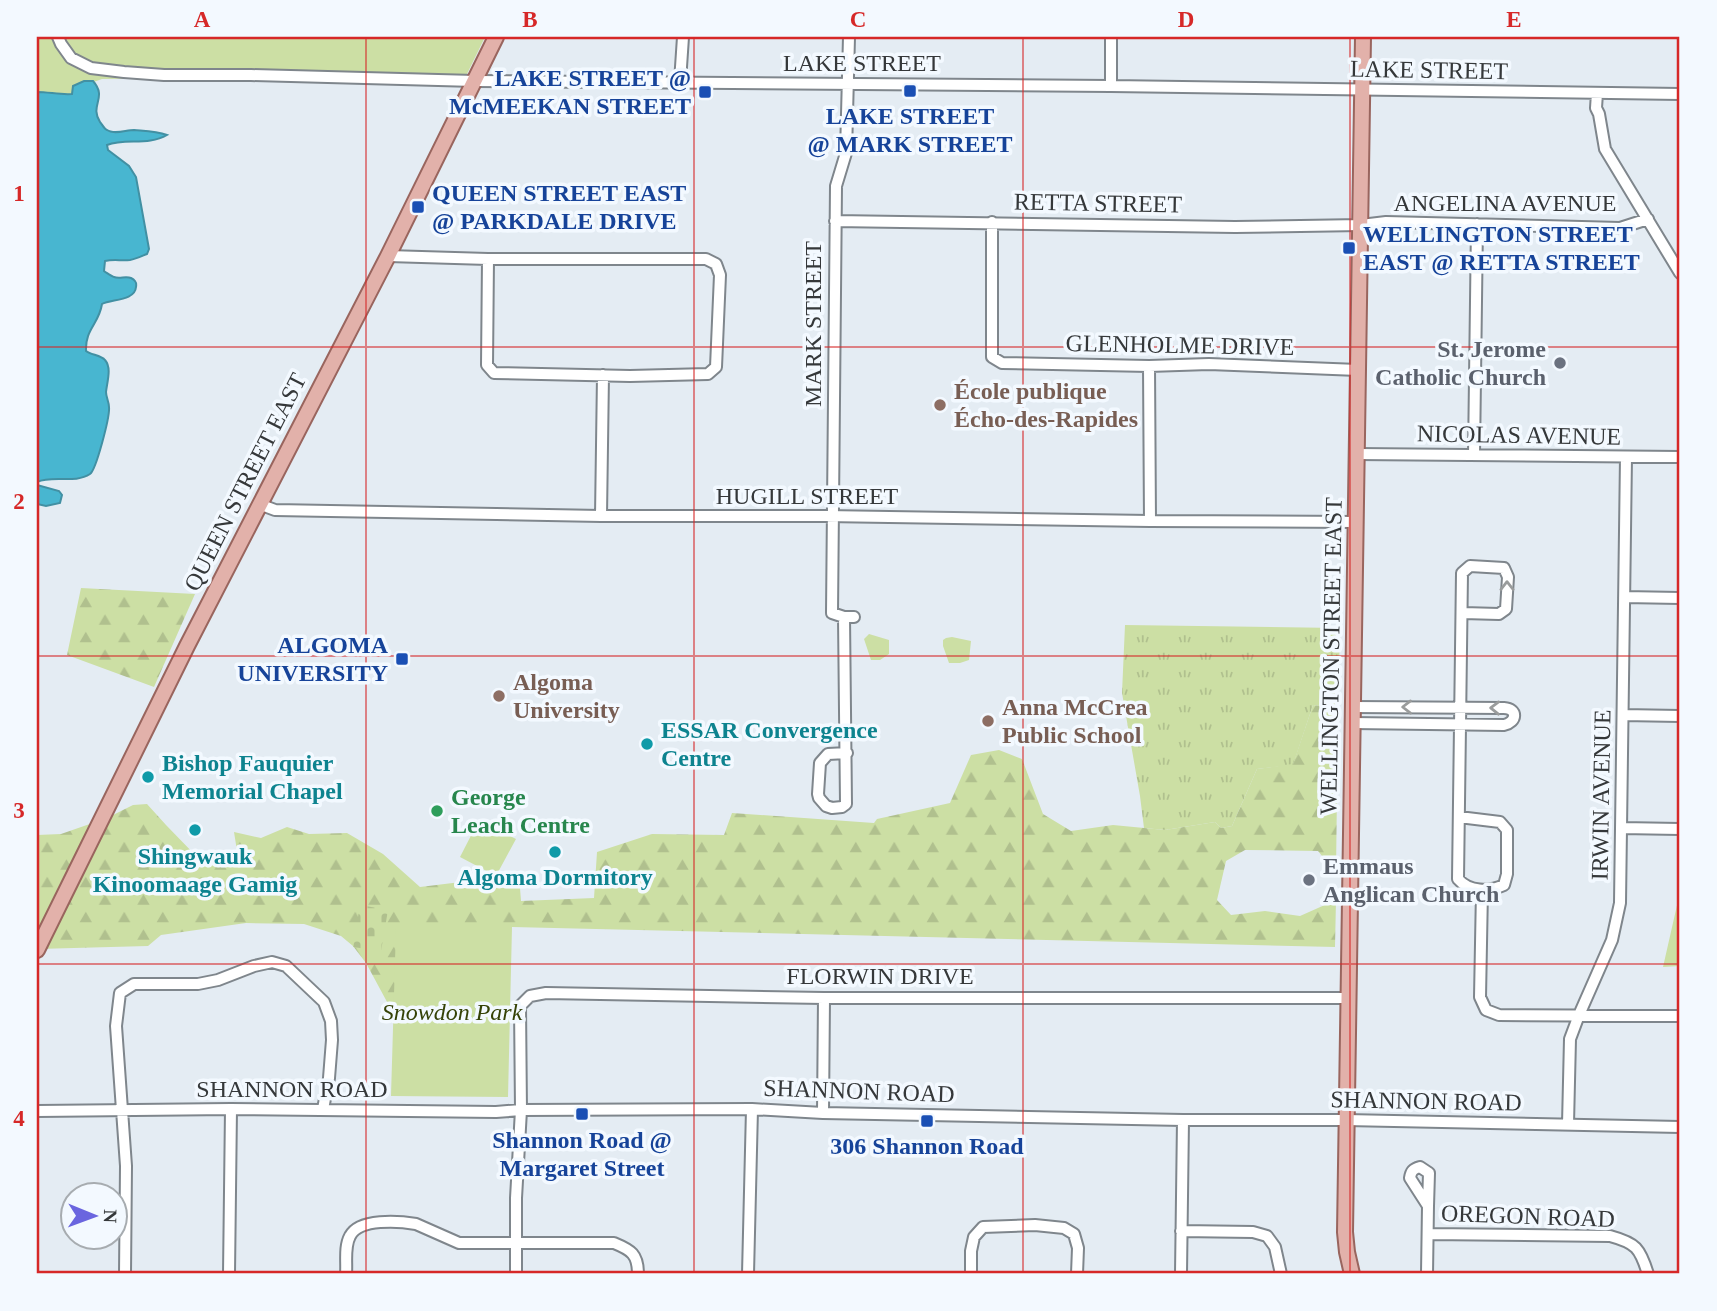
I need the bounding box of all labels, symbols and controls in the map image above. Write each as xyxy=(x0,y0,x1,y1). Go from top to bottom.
text: A xyxy=(194,7,211,32)
text: B xyxy=(522,7,538,32)
text: C xyxy=(850,7,866,32)
text: D xyxy=(1178,7,1194,32)
text: E xyxy=(1506,7,1522,32)
street label: LAKE STREET xyxy=(783,50,941,76)
street label: LAKE STREET xyxy=(1350,56,1509,84)
place label: LAKE STREET @ McMEEKAN STREET xyxy=(449,65,691,119)
marker: LAKE STREET @ MARK STREET xyxy=(902,83,918,99)
marker: LAKE STREET @ McMEEKAN STREET xyxy=(697,84,713,100)
place label: LAKE STREET @ MARK STREET xyxy=(807,103,1013,158)
place label: QUEEN STREET EAST @ PARKDALE DRIVE xyxy=(432,180,686,235)
text: 1 xyxy=(13,181,25,206)
street label: RETTA STREET xyxy=(1014,189,1183,217)
street label: ANGELINA AVENUE xyxy=(1394,190,1616,216)
marker: QUEEN STREET EAST @ PARKDALE DRIVE xyxy=(410,199,426,215)
place label: WELLINGTON STREET EAST @ RETTA STREET xyxy=(1363,221,1640,276)
marker: WELLINGTON STREET EAST @ RETTA STREET xyxy=(1341,240,1357,256)
street label: MARK STREET xyxy=(800,241,826,407)
street label: GLENHOLME DRIVE xyxy=(1065,330,1295,360)
place label: St. Jerome Catholic Church xyxy=(1375,336,1546,390)
marker: St. Jerome Catholic Church xyxy=(1552,355,1568,371)
street label: QUEEN STREET EAST xyxy=(179,368,311,595)
place label: École publique Écho-des-Rapides xyxy=(954,378,1138,432)
marker: École publique Écho-des-Rapides xyxy=(932,397,948,413)
street label: NICOLAS AVENUE xyxy=(1417,420,1621,450)
street label: HUGILL STREET xyxy=(716,483,899,509)
text: 2 xyxy=(13,489,25,514)
street label: WELLINGTON STREET EAST xyxy=(1315,497,1347,815)
one-way arrow xyxy=(1499,580,1515,591)
place label: ALGOMA UNIVERSITY xyxy=(237,632,389,686)
marker: ALGOMA UNIVERSITY xyxy=(394,651,410,667)
place label: Algoma University xyxy=(513,669,620,723)
marker: Algoma University xyxy=(491,688,507,704)
place label: Anna McCrea Public School xyxy=(1002,694,1148,748)
one-way arrow xyxy=(1401,699,1412,715)
one-way arrow xyxy=(1489,700,1500,715)
street label: IRWIN AVENUE xyxy=(1587,709,1615,881)
marker: Anna McCrea Public School xyxy=(980,713,996,729)
place label: ESSAR Convergence Centre xyxy=(661,717,878,771)
marker: ESSAR Convergence Centre xyxy=(639,736,655,752)
place label: Bishop Fauquier Memorial Chapel xyxy=(162,750,343,804)
marker: Bishop Fauquier Memorial Chapel xyxy=(140,769,156,785)
place label: George Leach Centre xyxy=(451,784,590,838)
text: 3 xyxy=(13,798,25,823)
marker: George Leach Centre xyxy=(429,803,445,819)
marker: Shingwauk Kinoomaage Gamig xyxy=(187,822,203,838)
place label: Shingwauk Kinoomaage Gamig xyxy=(93,843,297,897)
marker: Algoma Dormitory xyxy=(547,844,563,860)
place label: Emmaus Anglican Church xyxy=(1323,853,1499,907)
place label: Algoma Dormitory xyxy=(457,864,653,890)
marker: Emmaus Anglican Church xyxy=(1301,872,1317,888)
street label: FLORWIN DRIVE xyxy=(786,963,974,989)
park label: Snowdon Park xyxy=(382,999,523,1025)
street label: SHANNON ROAD xyxy=(763,1075,955,1107)
street label: SHANNON ROAD xyxy=(196,1076,388,1102)
street label: SHANNON ROAD xyxy=(1330,1086,1522,1116)
text: 4 xyxy=(13,1106,25,1131)
marker: Shannon Road @ Margaret Street xyxy=(574,1106,590,1122)
marker: 306 Shannon Road xyxy=(919,1113,935,1129)
place label: Shannon Road @ Margaret Street xyxy=(492,1127,672,1181)
place label: 306 Shannon Road xyxy=(830,1133,1024,1159)
north arrow xyxy=(60,1182,130,1252)
street label: OREGON ROAD xyxy=(1441,1200,1615,1232)
text: N xyxy=(100,1209,121,1224)

